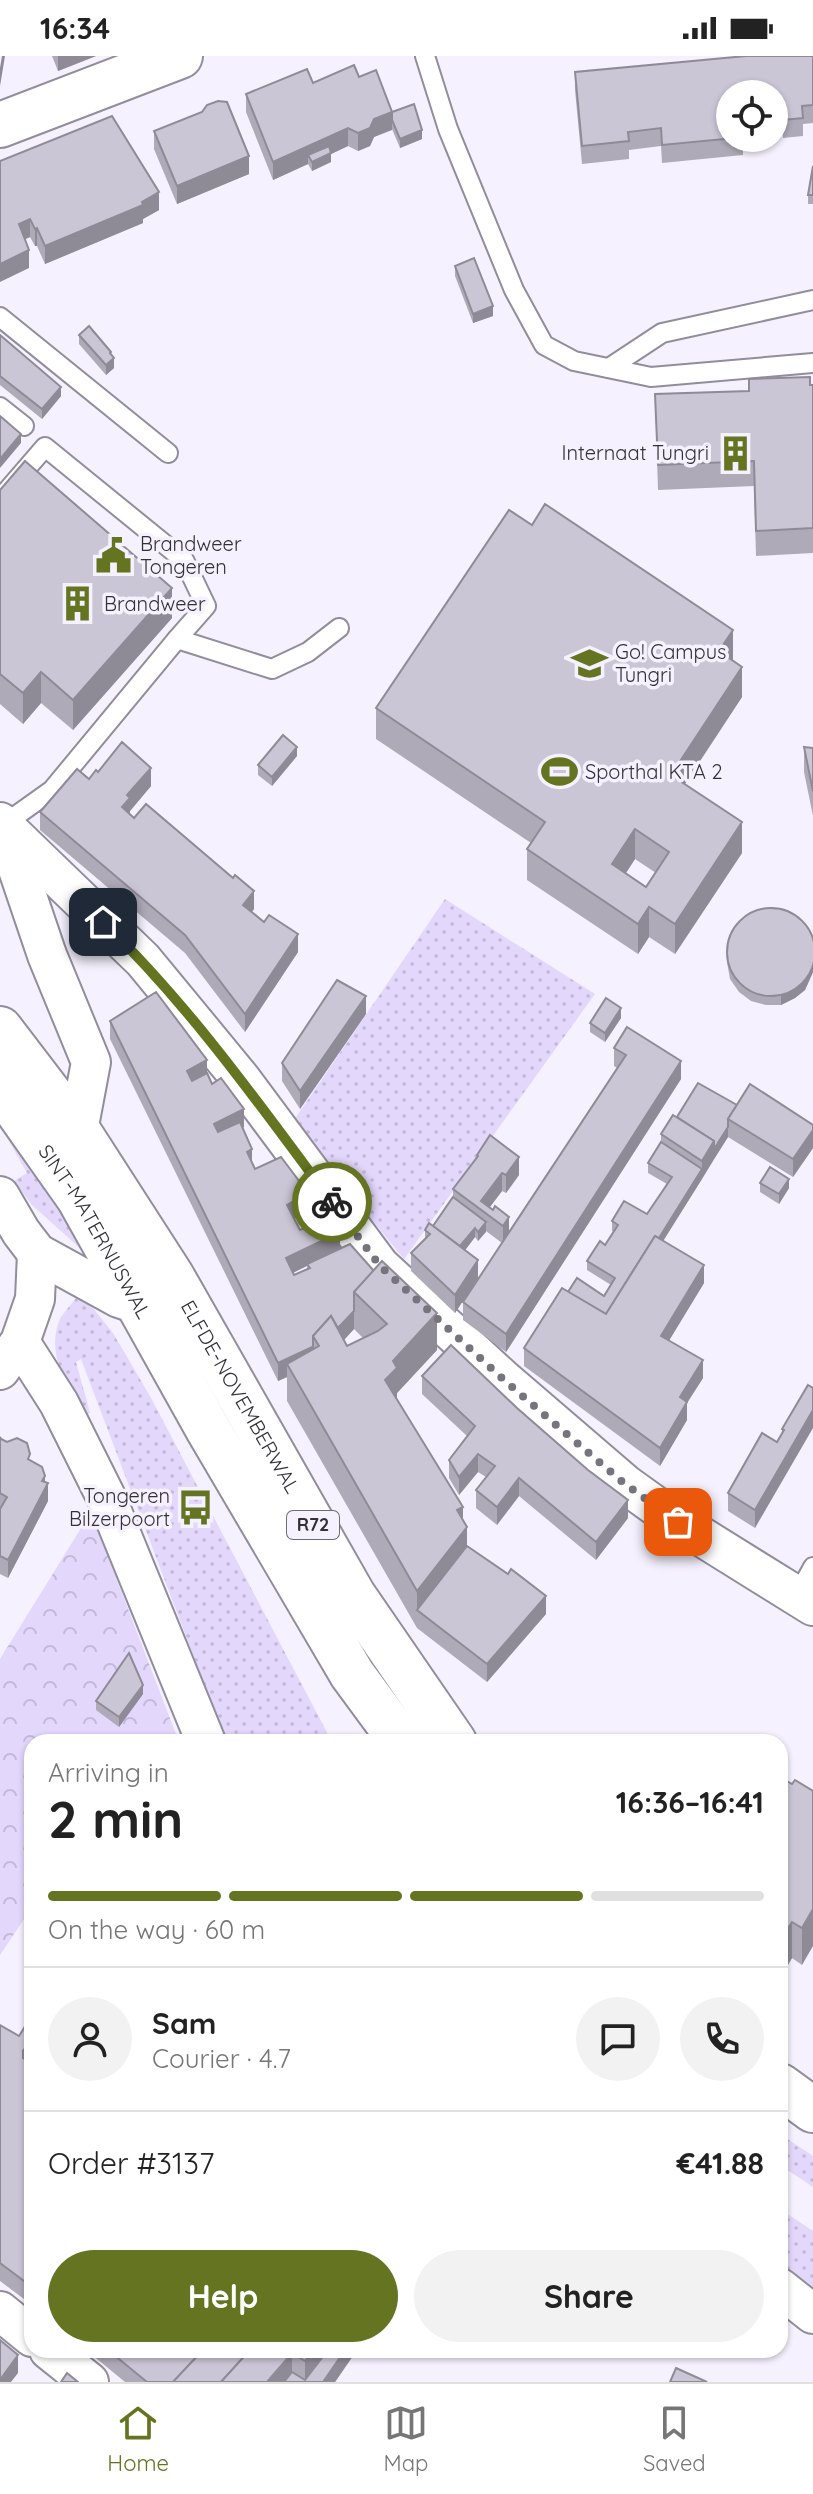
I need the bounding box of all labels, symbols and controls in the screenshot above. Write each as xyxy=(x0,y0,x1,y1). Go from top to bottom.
text: 16:34 xyxy=(40,9,110,47)
map controls xyxy=(716,80,788,152)
button: locate xyxy=(716,80,788,152)
building icon: Internaat Tungri xyxy=(716,434,754,472)
place label: Internaat Tungri xyxy=(561,440,709,465)
place label: Brandweer Tongeren xyxy=(140,531,242,579)
public building icon: Brandweer Tongeren xyxy=(95,536,133,574)
building icon: Brandweer xyxy=(59,585,97,623)
place label: Brandweer xyxy=(104,591,206,616)
place label: Go! Campus Tungri xyxy=(615,639,726,687)
school or university icon: Go! Campus Tungri xyxy=(570,645,608,683)
sports icon: Sporthal KTA 2 xyxy=(540,753,578,791)
place label: Sporthal KTA 2 xyxy=(585,759,723,784)
pin xyxy=(69,888,137,956)
icon: home xyxy=(81,900,125,944)
street label: SINT-MATERNUSWAL xyxy=(33,1140,157,1323)
courier xyxy=(292,1162,372,1242)
icon: bike xyxy=(310,1180,354,1224)
street label: ELFDE-NOVEMBERWAL xyxy=(176,1296,306,1498)
place label: Tongeren Bilzerpoort xyxy=(69,1483,170,1531)
pin xyxy=(644,1488,712,1556)
bus stop icon: Tongeren Bilzerpoort xyxy=(177,1489,215,1527)
icon: bag xyxy=(656,1500,700,1544)
road number: R72 xyxy=(287,1511,339,1539)
text: Arriving in xyxy=(48,1756,169,1789)
text: 16:36–16:41 xyxy=(616,1783,764,1821)
text: 2 min xyxy=(48,1786,183,1851)
text: On the way · 60 m xyxy=(48,1913,265,1946)
button: person xyxy=(48,1997,132,2081)
button: chat xyxy=(576,1997,660,2081)
button: phone xyxy=(680,1997,764,2081)
text: Sam xyxy=(152,2004,216,2042)
text: Courier · 4.7 xyxy=(152,2042,291,2075)
text: Order #3137 xyxy=(48,2144,214,2182)
text: €41.88 xyxy=(676,2144,764,2182)
button: Help xyxy=(48,2250,398,2342)
button: Share xyxy=(414,2250,764,2342)
tab: Home xyxy=(107,2401,169,2477)
tab: Map xyxy=(384,2401,428,2477)
tab: Saved xyxy=(643,2401,706,2477)

